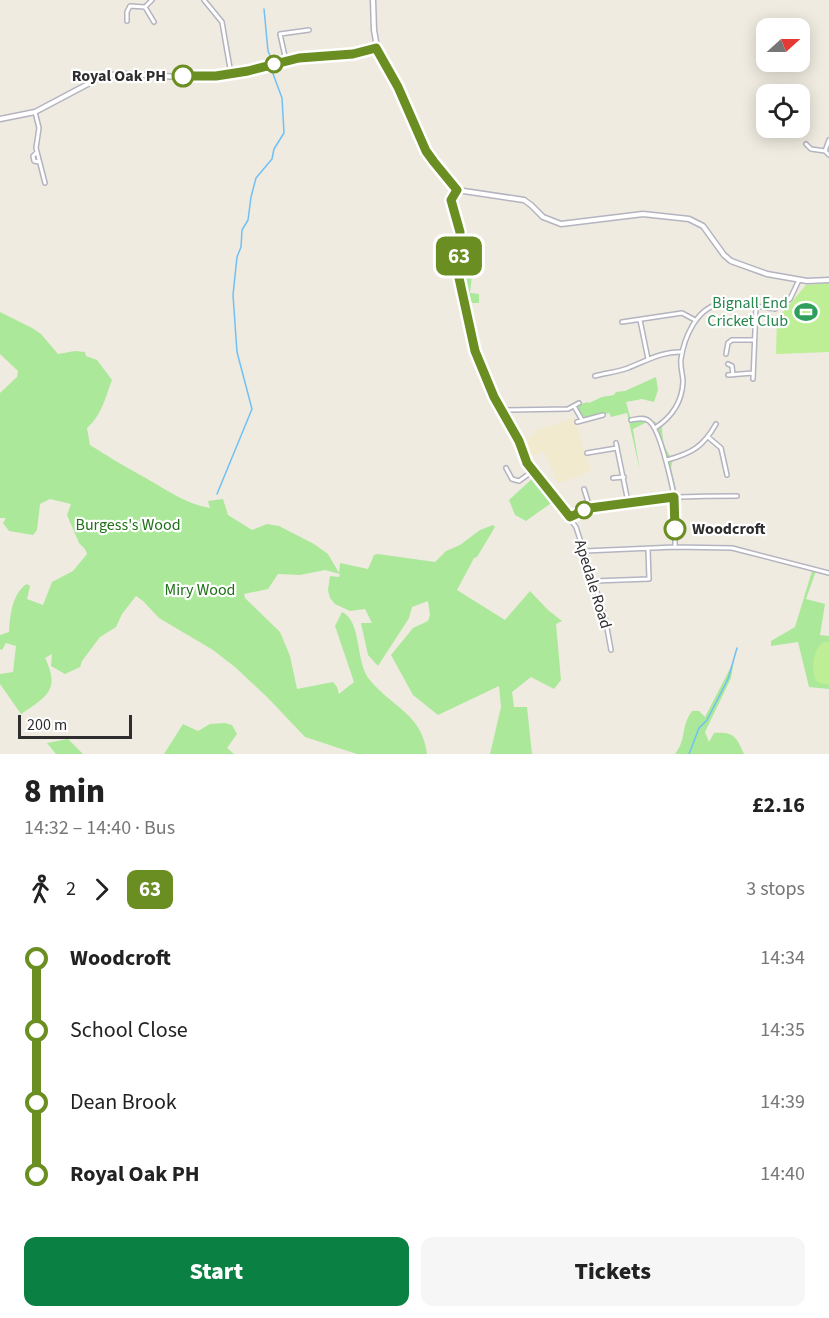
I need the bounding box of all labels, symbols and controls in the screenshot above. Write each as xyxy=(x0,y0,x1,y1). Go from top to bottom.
north arrow xyxy=(756,18,810,72)
map controls xyxy=(756,18,810,138)
unlabelled marker xyxy=(265,55,283,73)
place label: Royal Oak PH xyxy=(72,65,166,87)
marker: Royal Oak PH xyxy=(172,65,194,87)
button: locate xyxy=(756,84,810,138)
line badge: 63 xyxy=(432,236,486,276)
text: 63 xyxy=(448,241,470,271)
place label: Bignall End Cricket Club xyxy=(707,292,788,332)
sports icon: Bignall End Cricket Club xyxy=(793,299,819,325)
unlabelled marker xyxy=(575,501,593,519)
park label: Burgess's Wood xyxy=(75,514,181,536)
marker: Woodcroft xyxy=(664,518,686,540)
place label: Woodcroft xyxy=(692,518,765,540)
street label: Apedale Road xyxy=(569,537,617,631)
park label: Miry Wood xyxy=(165,579,236,601)
scale bar xyxy=(18,712,132,740)
text: 200 m xyxy=(27,714,67,736)
text: 8 min xyxy=(24,768,105,815)
text: £2.16 xyxy=(752,789,805,821)
text: 14:32 – 14:40 · Bus xyxy=(24,814,175,842)
icon: walk xyxy=(24,873,57,906)
icon: forward xyxy=(85,873,118,906)
text: 63 xyxy=(139,874,161,904)
text: 2 xyxy=(66,875,76,903)
text: 3 stops xyxy=(746,875,805,903)
text: Woodcroft xyxy=(70,942,171,974)
text: 14:34 xyxy=(760,944,805,972)
text: School Close xyxy=(70,1014,188,1046)
text: 14:35 xyxy=(760,1016,805,1044)
text: Dean Brook xyxy=(70,1086,177,1118)
text: 14:39 xyxy=(760,1088,805,1116)
text: Royal Oak PH xyxy=(70,1158,200,1190)
text: 14:40 xyxy=(760,1160,805,1188)
button: Start xyxy=(24,1237,409,1306)
button: Tickets xyxy=(421,1237,805,1306)

